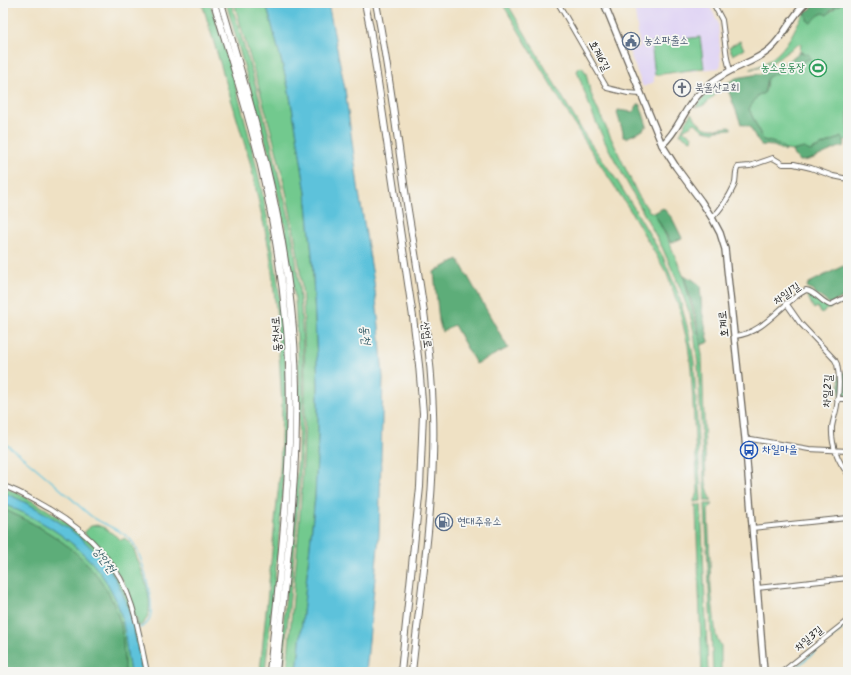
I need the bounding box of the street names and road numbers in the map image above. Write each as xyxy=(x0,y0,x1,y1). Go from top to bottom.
street label: 호계6길 xyxy=(583,37,615,75)
street label: 차일1길 xyxy=(770,278,805,310)
street label: 호계로 xyxy=(714,310,734,338)
street label: 동천서로 xyxy=(267,316,287,352)
street label: 산업로 xyxy=(415,321,437,349)
street label: 차일2길 xyxy=(818,374,838,408)
street label: 차일3길 xyxy=(791,622,828,656)

